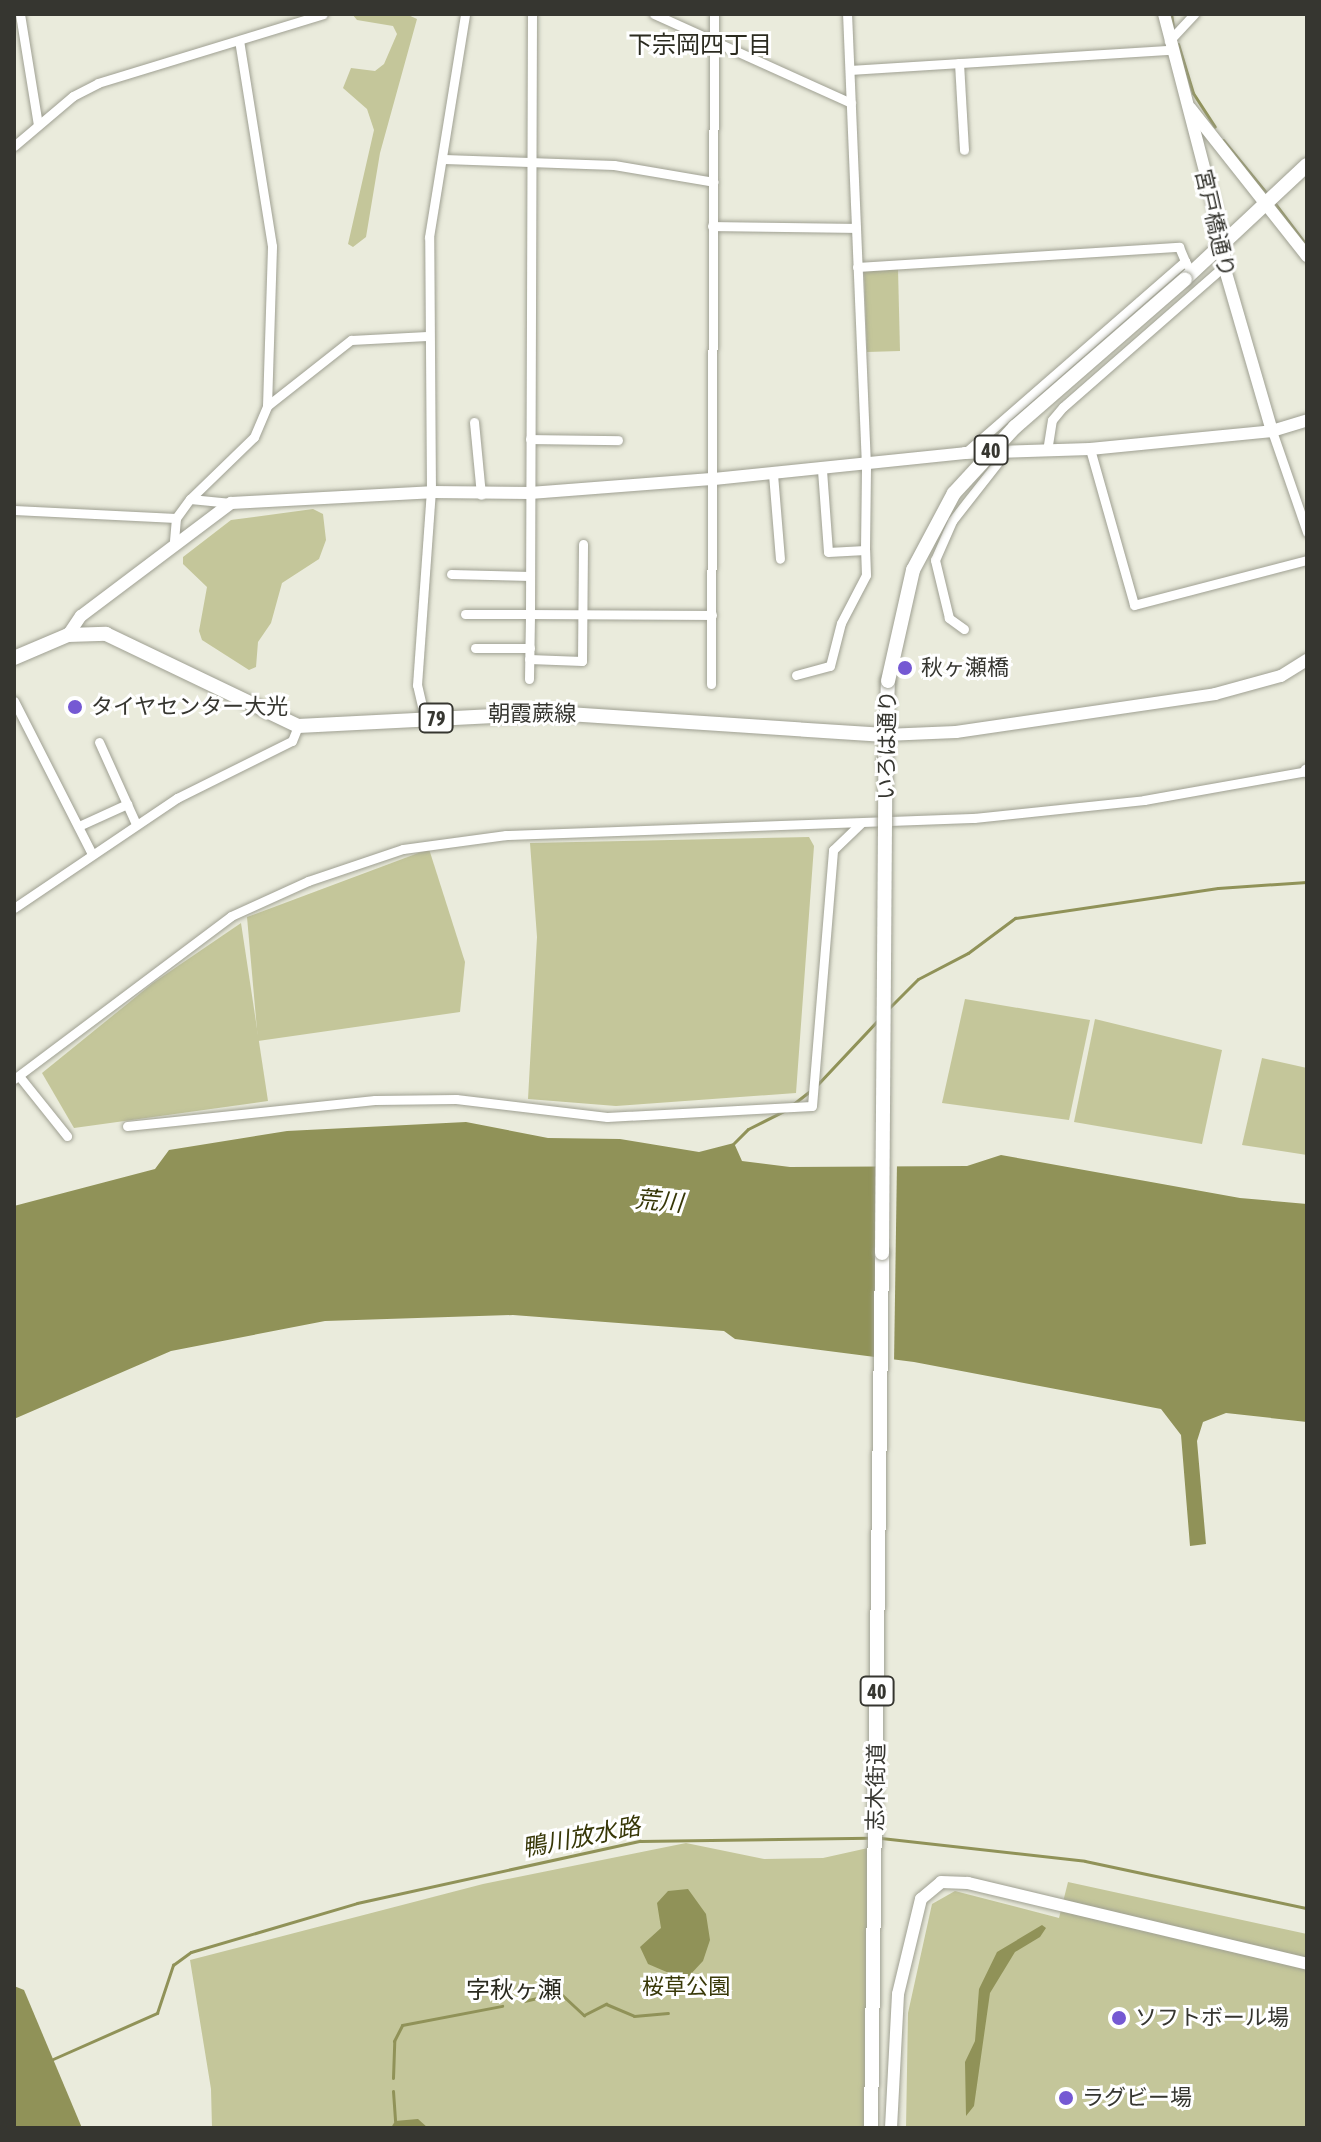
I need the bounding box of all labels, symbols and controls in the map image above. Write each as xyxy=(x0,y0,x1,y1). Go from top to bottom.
district label: 下宗岡四丁目 xyxy=(628,31,772,59)
street label: 宮戸橋通り xyxy=(1190,166,1240,280)
road number: 40 xyxy=(973,434,1009,466)
place label: 秋ヶ瀬橋 xyxy=(921,655,1009,681)
marker: 秋ヶ瀬橋 xyxy=(896,659,914,677)
street label: いろは通り xyxy=(873,690,901,800)
place label: タイヤセンター大光 xyxy=(91,694,289,720)
marker: タイヤセンター大光 xyxy=(66,698,84,716)
street label: 朝霞蕨線 xyxy=(488,701,576,727)
road number: 79 xyxy=(418,702,454,734)
water label: 荒川 xyxy=(634,1185,684,1217)
road number: 40 xyxy=(859,1675,895,1707)
street label: 志木街道 xyxy=(862,1743,890,1831)
water label: 鴨川放水路 xyxy=(519,1811,643,1863)
park label: 桜草公園 xyxy=(642,1974,730,2000)
district label: 字秋ヶ瀬 xyxy=(466,1976,562,2004)
place label: ソフトボール場 xyxy=(1135,2005,1289,2031)
marker: ソフトボール場 xyxy=(1110,2009,1128,2027)
place label: ラグビー場 xyxy=(1082,2085,1192,2111)
marker: ラグビー場 xyxy=(1057,2089,1075,2107)

